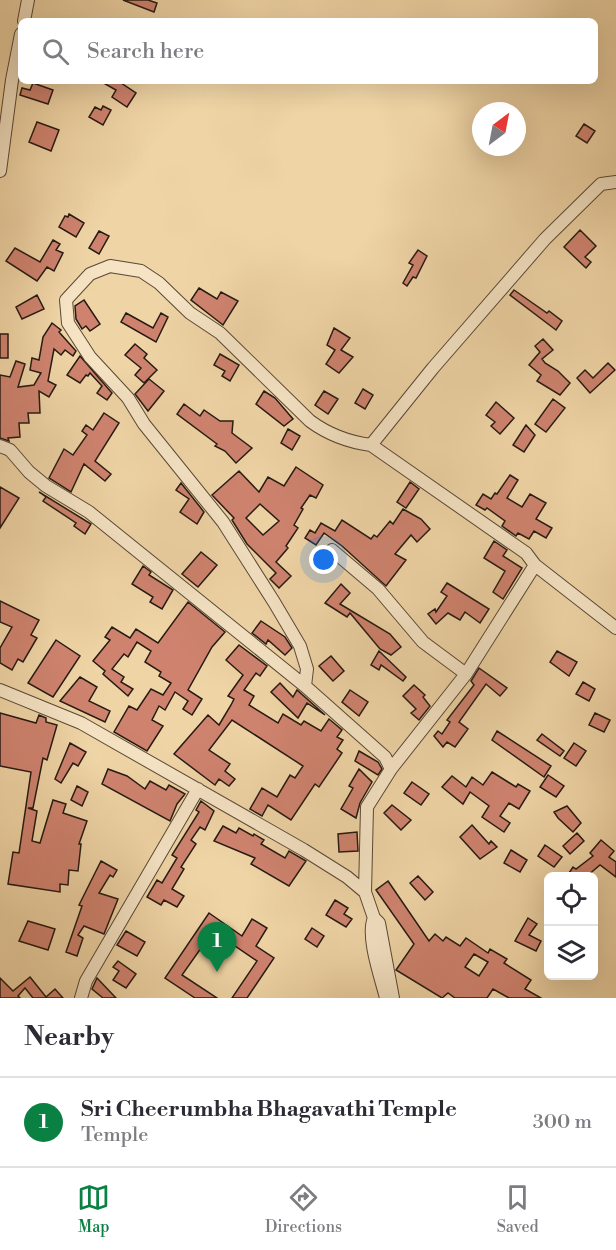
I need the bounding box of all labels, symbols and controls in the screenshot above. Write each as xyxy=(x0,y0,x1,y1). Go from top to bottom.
search box xyxy=(18,18,598,84)
icon: search xyxy=(39,35,72,68)
text: Search here xyxy=(87,38,204,65)
north arrow xyxy=(472,102,526,156)
your location xyxy=(309,545,338,574)
map controls xyxy=(544,872,598,980)
button: locate xyxy=(544,872,598,926)
pin: 1 xyxy=(198,922,236,972)
button: layers xyxy=(544,926,598,980)
text: Nearby xyxy=(24,1021,114,1053)
text: Sri Cheerumbha Bhagavathi Temple xyxy=(81,1096,457,1123)
text: 1 xyxy=(39,1110,48,1135)
text: 300 m xyxy=(533,1110,592,1135)
text: Temple xyxy=(81,1123,148,1148)
tab: Map xyxy=(77,1181,110,1237)
tab: Directions xyxy=(265,1181,342,1237)
tab: Saved xyxy=(497,1181,539,1237)

